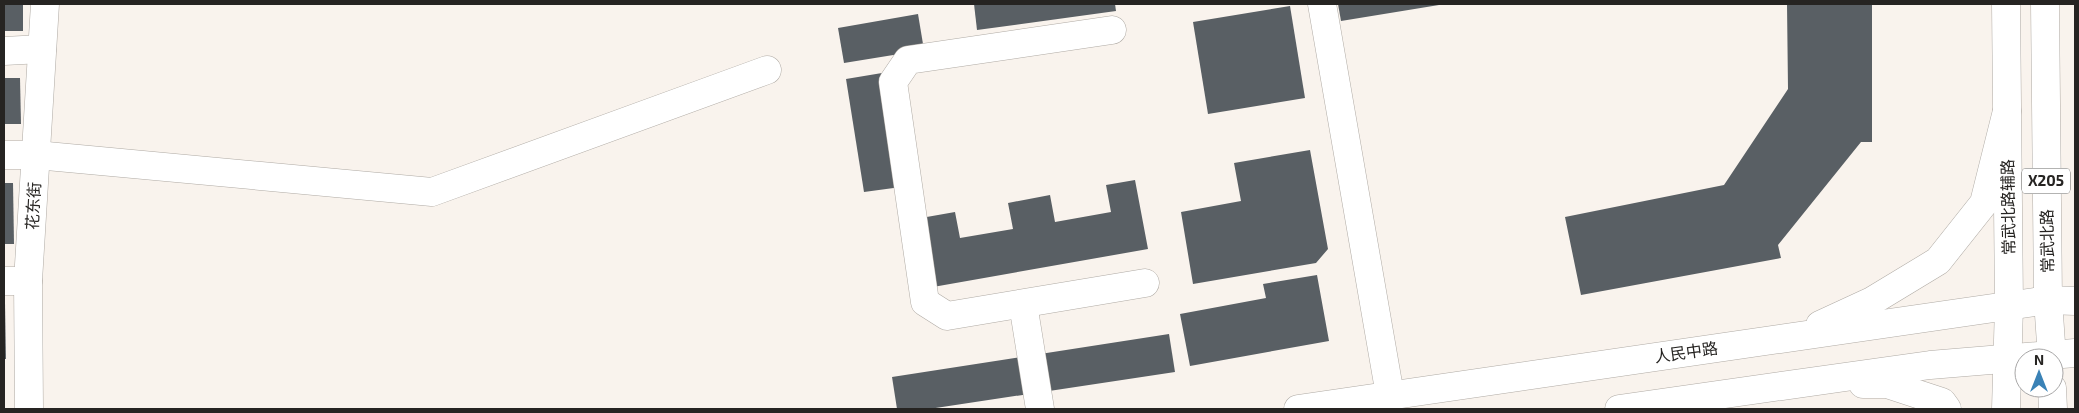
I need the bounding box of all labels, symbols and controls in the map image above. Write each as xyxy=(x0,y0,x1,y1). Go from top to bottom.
street label: 常武北路辅路 xyxy=(1997,159,2018,255)
road number: X205 xyxy=(2022,168,2070,194)
street label: 花东街 xyxy=(22,182,43,230)
street label: 常武北路 xyxy=(2036,209,2057,273)
street label: 人民中路 xyxy=(1653,338,1719,365)
north arrow xyxy=(2014,348,2064,398)
text: N xyxy=(2034,351,2044,368)

